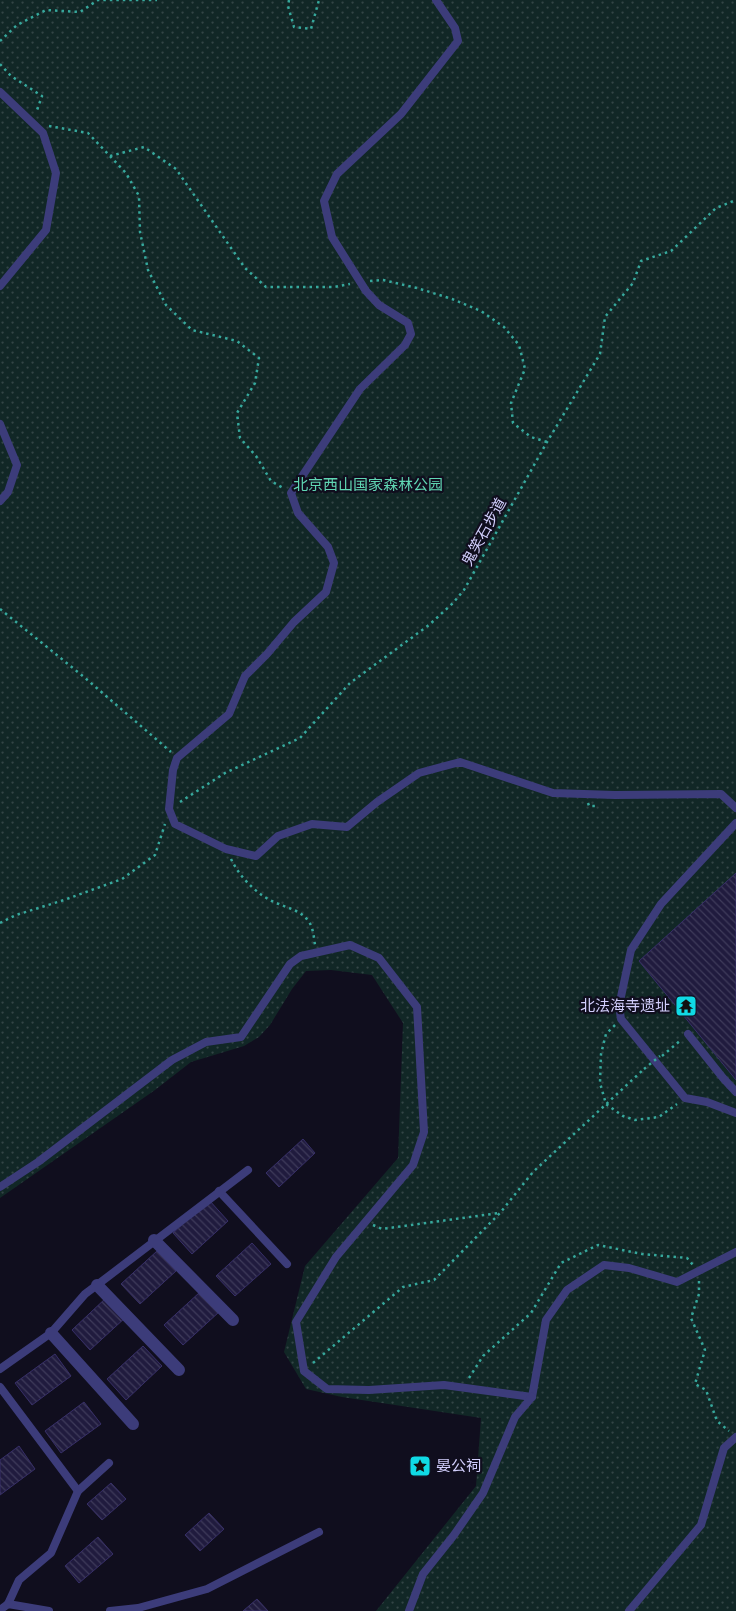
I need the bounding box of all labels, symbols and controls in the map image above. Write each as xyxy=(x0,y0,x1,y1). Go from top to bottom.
park label: 北京西山国家森林公园 xyxy=(293,476,443,494)
street label: 鬼笑石步道 xyxy=(458,495,510,569)
temple icon: 北法海寺遗址 xyxy=(674,994,698,1018)
place label: 北法海寺遗址 xyxy=(580,997,670,1015)
place icon: 晏公祠 xyxy=(408,1454,432,1478)
place label: 晏公祠 xyxy=(436,1457,481,1475)

